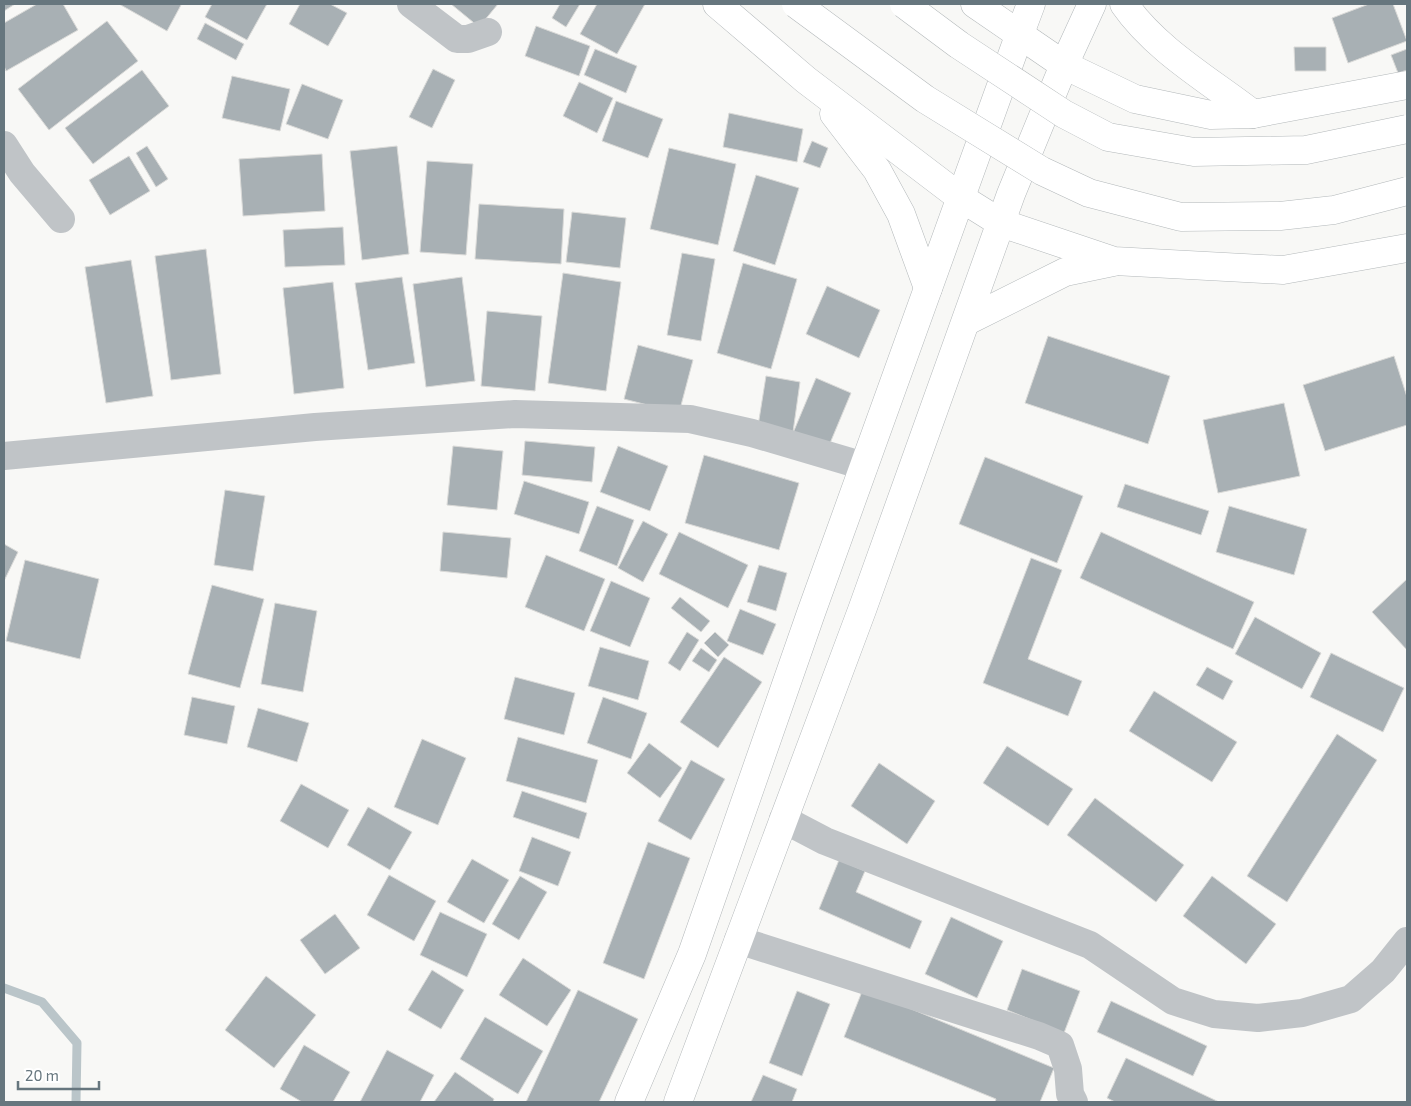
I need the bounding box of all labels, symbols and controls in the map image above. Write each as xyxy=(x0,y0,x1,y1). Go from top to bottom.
scale bar xyxy=(18,1058,99,1090)
text: 20 m xyxy=(25,1066,59,1084)

